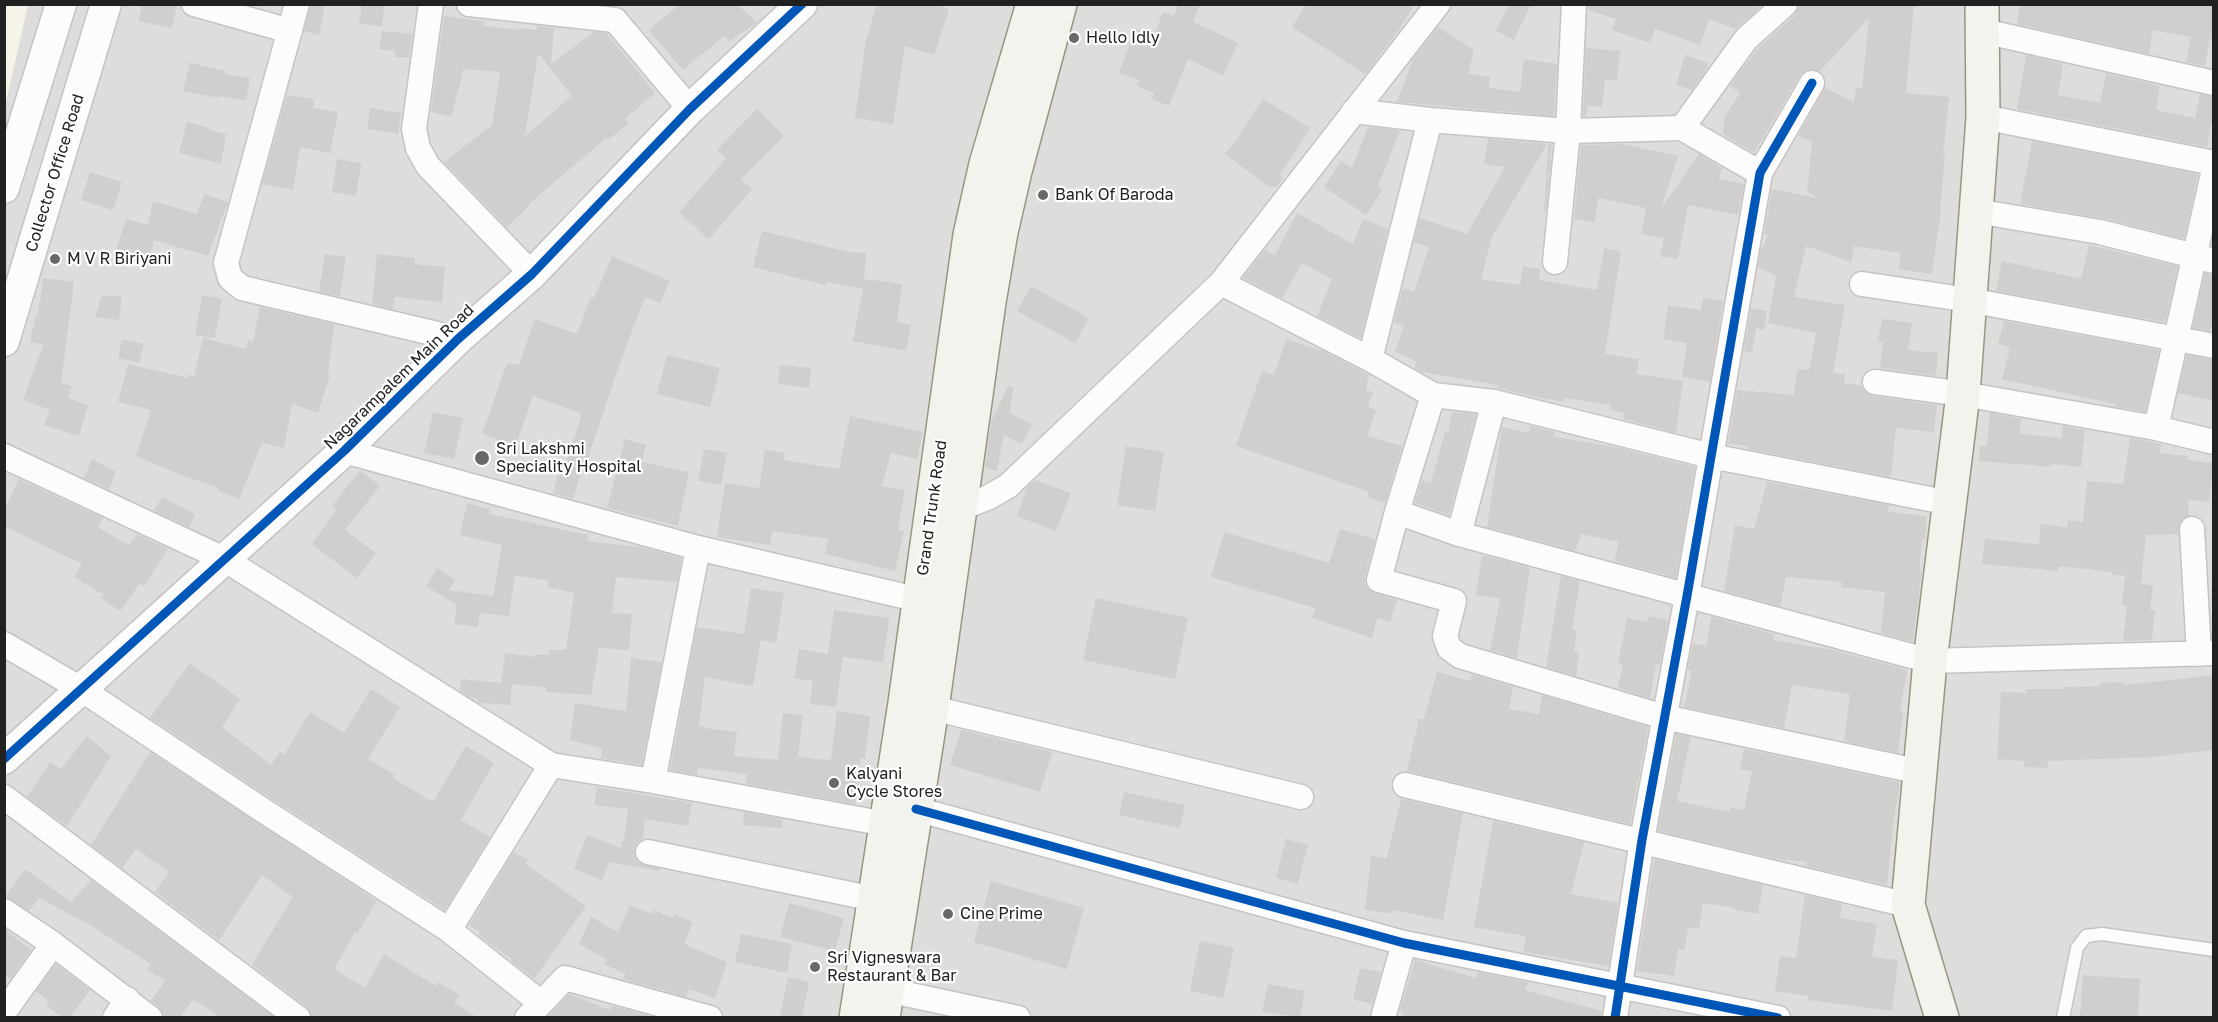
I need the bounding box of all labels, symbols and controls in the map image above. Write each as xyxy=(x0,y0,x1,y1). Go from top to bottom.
place label: Hello Idly xyxy=(1086,28,1160,48)
marker: Hello Idly xyxy=(1067,31,1081,45)
street label: Collector Office Road xyxy=(22,92,88,254)
place label: Bank Of Baroda xyxy=(1055,185,1174,205)
marker: Bank Of Baroda xyxy=(1036,188,1050,202)
place label: M V R Biriyani xyxy=(67,249,172,269)
marker: M V R Biriyani xyxy=(48,252,62,266)
street label: Nagarampalem Main Road xyxy=(320,300,478,454)
place label: Sri Lakshmi Speciality Hospital xyxy=(496,439,641,477)
street label: Grand Trunk Road xyxy=(913,439,951,577)
marker: Sri Lakshmi Speciality Hospital xyxy=(473,449,491,467)
place label: Kalyani Cycle Stores xyxy=(846,764,942,802)
marker: Kalyani Cycle Stores xyxy=(827,776,841,790)
place label: Cine Prime xyxy=(960,904,1043,924)
marker: Cine Prime xyxy=(941,907,955,921)
place label: Sri Vigneswara Restaurant & Bar xyxy=(827,948,957,986)
marker: Sri Vigneswara Restaurant & Bar xyxy=(808,960,822,974)

